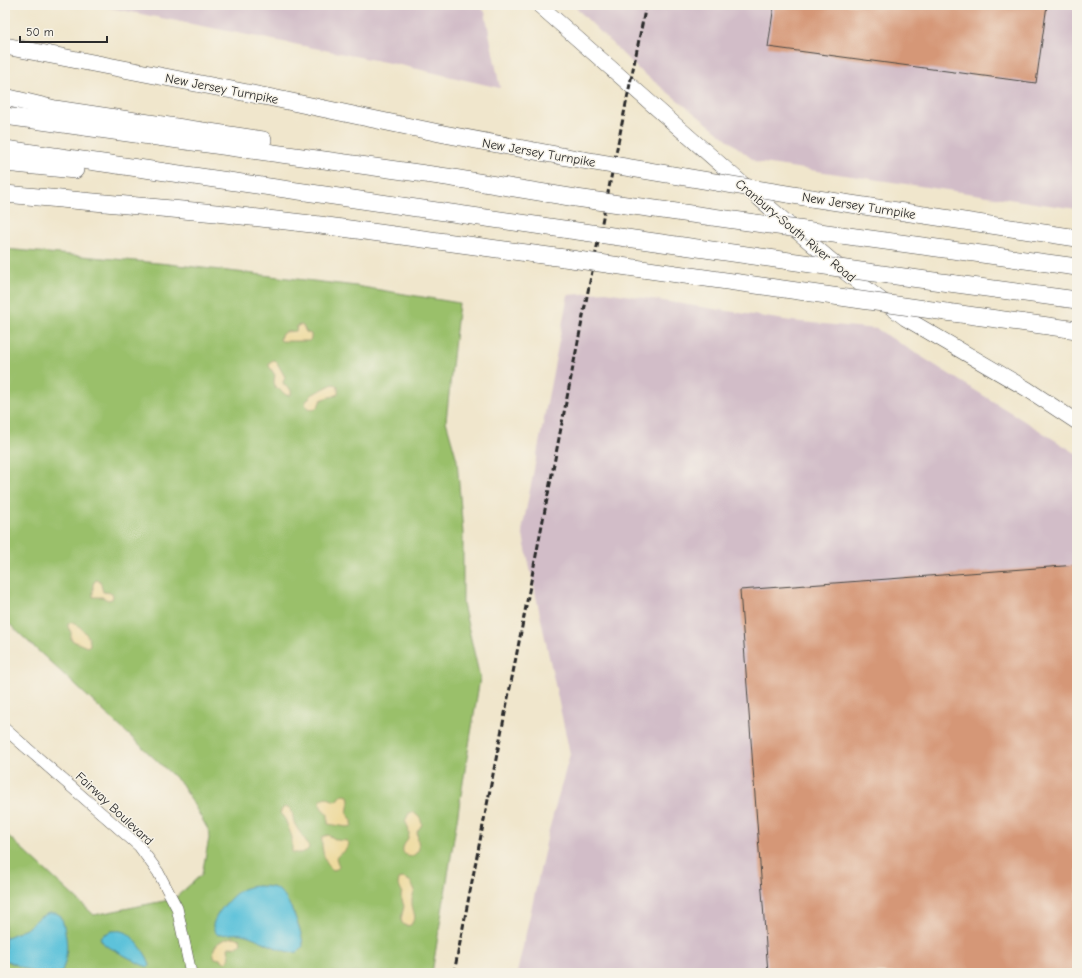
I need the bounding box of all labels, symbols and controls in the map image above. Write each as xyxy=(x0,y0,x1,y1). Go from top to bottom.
scale bar xyxy=(20,18,107,44)
text: 50 m xyxy=(26,25,54,39)
street label: New Jersey Turnpike xyxy=(164,70,280,107)
street label: New Jersey Turnpike xyxy=(481,135,597,170)
street label: Cranbury-South River Road xyxy=(733,176,859,285)
street label: New Jersey Turnpike xyxy=(801,189,917,222)
street label: Fairway Boulevard xyxy=(73,769,157,848)

